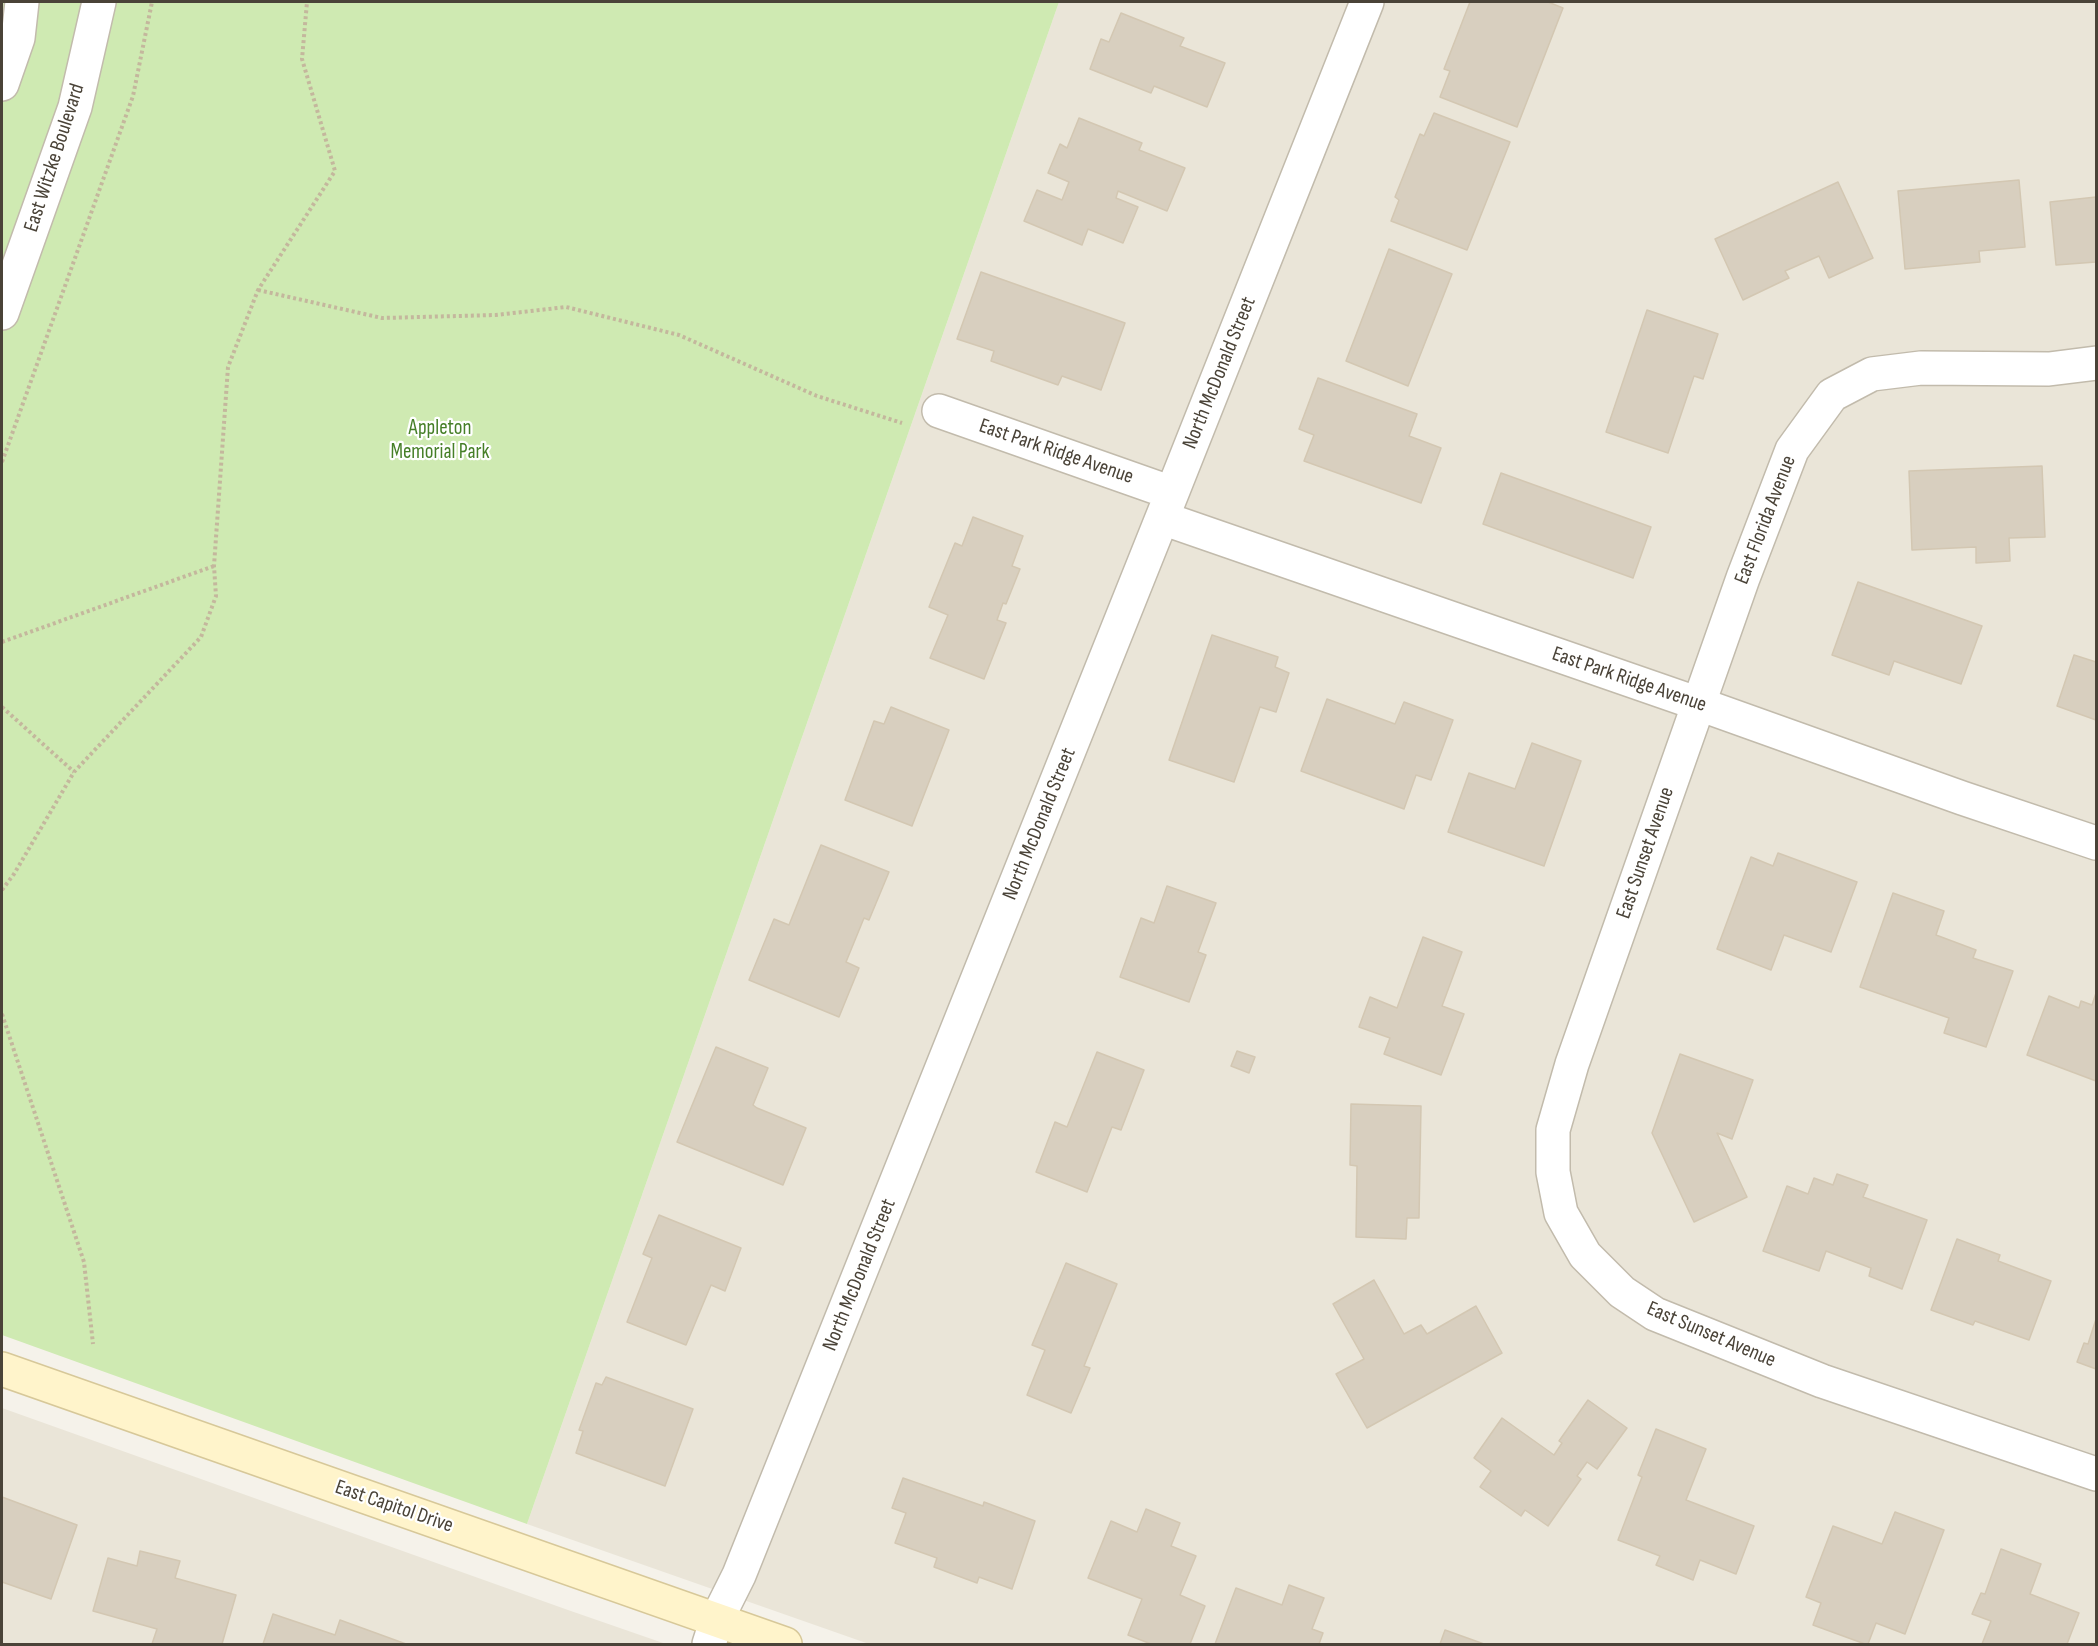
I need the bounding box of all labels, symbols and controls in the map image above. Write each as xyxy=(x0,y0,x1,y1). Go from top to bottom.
street label: East Witzke Boulevard xyxy=(19,81,91,235)
street label: North McDonald Street xyxy=(1178,293,1262,453)
street label: East Park Ridge Avenue xyxy=(976,414,1136,490)
park label: Appleton Memorial Park xyxy=(390,416,490,466)
street label: East Florida Avenue xyxy=(1730,452,1802,588)
street label: East Park Ridge Avenue xyxy=(1549,642,1709,718)
street label: North McDonald Street xyxy=(998,744,1082,904)
street label: East Sunset Avenue xyxy=(1612,784,1680,922)
street label: North McDonald Street xyxy=(818,1195,902,1355)
street label: East Sunset Avenue xyxy=(1643,1297,1779,1373)
street label: East Capitol Drive xyxy=(332,1475,456,1539)

